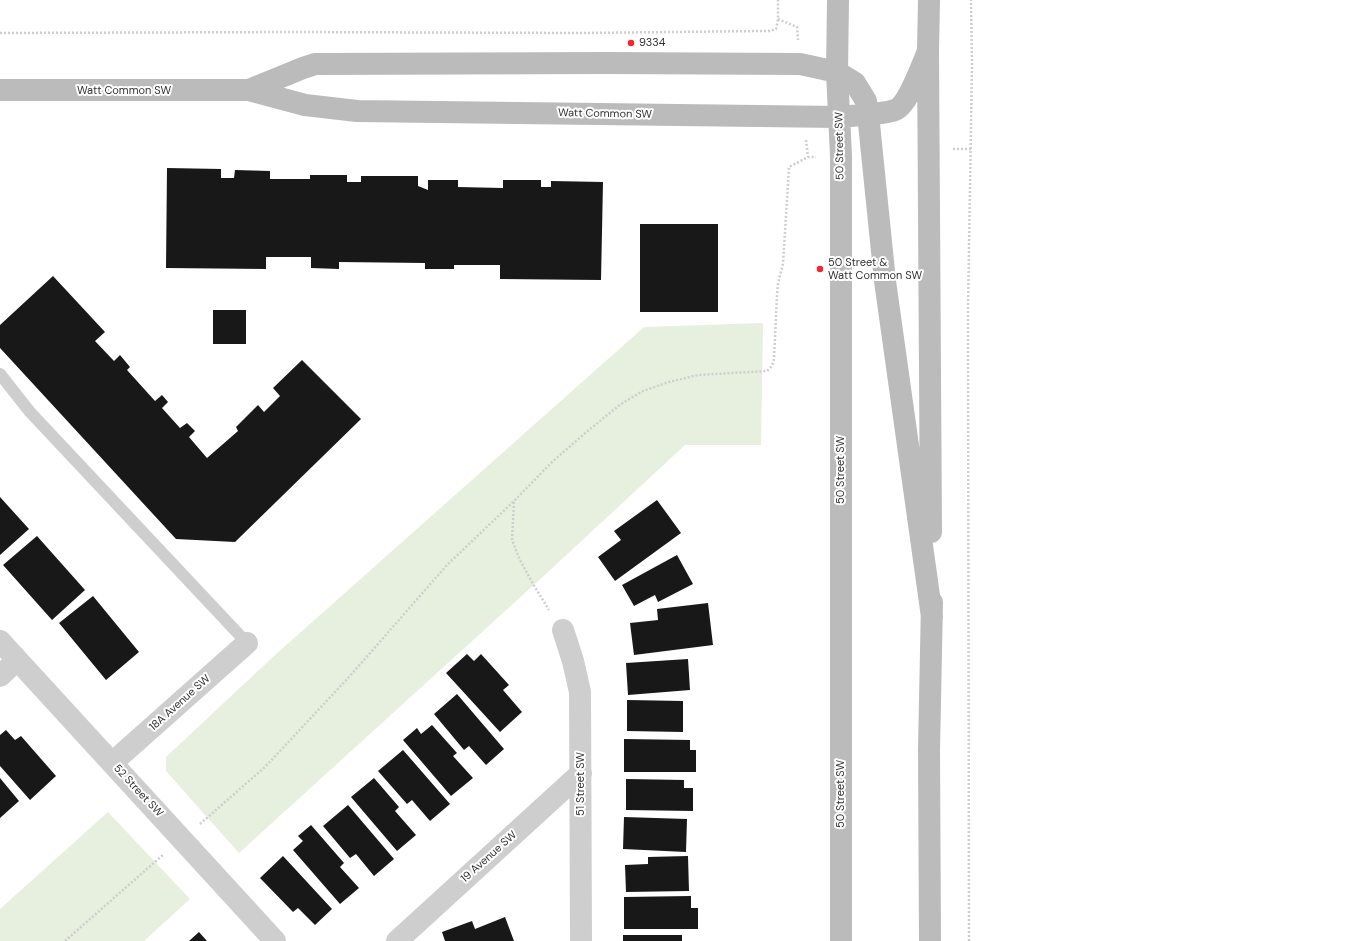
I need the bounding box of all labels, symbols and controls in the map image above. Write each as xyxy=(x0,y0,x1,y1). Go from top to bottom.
place label: 9334 xyxy=(639,36,665,50)
marker: 9334 xyxy=(626,38,636,48)
street label: Watt Common SW xyxy=(77,84,171,98)
street label: Watt Common SW xyxy=(558,107,652,121)
street label: 50 Street SW xyxy=(833,112,847,180)
place label: 50 Street & Watt Common SW xyxy=(828,256,922,282)
marker: 50 Street & Watt Common SW xyxy=(815,264,825,274)
street label: 50 Street SW xyxy=(834,436,848,504)
street label: 18A Avenue SW xyxy=(147,672,213,734)
street label: 51 Street SW xyxy=(574,752,588,816)
street label: 50 Street SW xyxy=(834,760,848,828)
street label: 52 Street SW xyxy=(110,762,166,820)
street label: 19 Avenue SW xyxy=(458,829,520,885)

